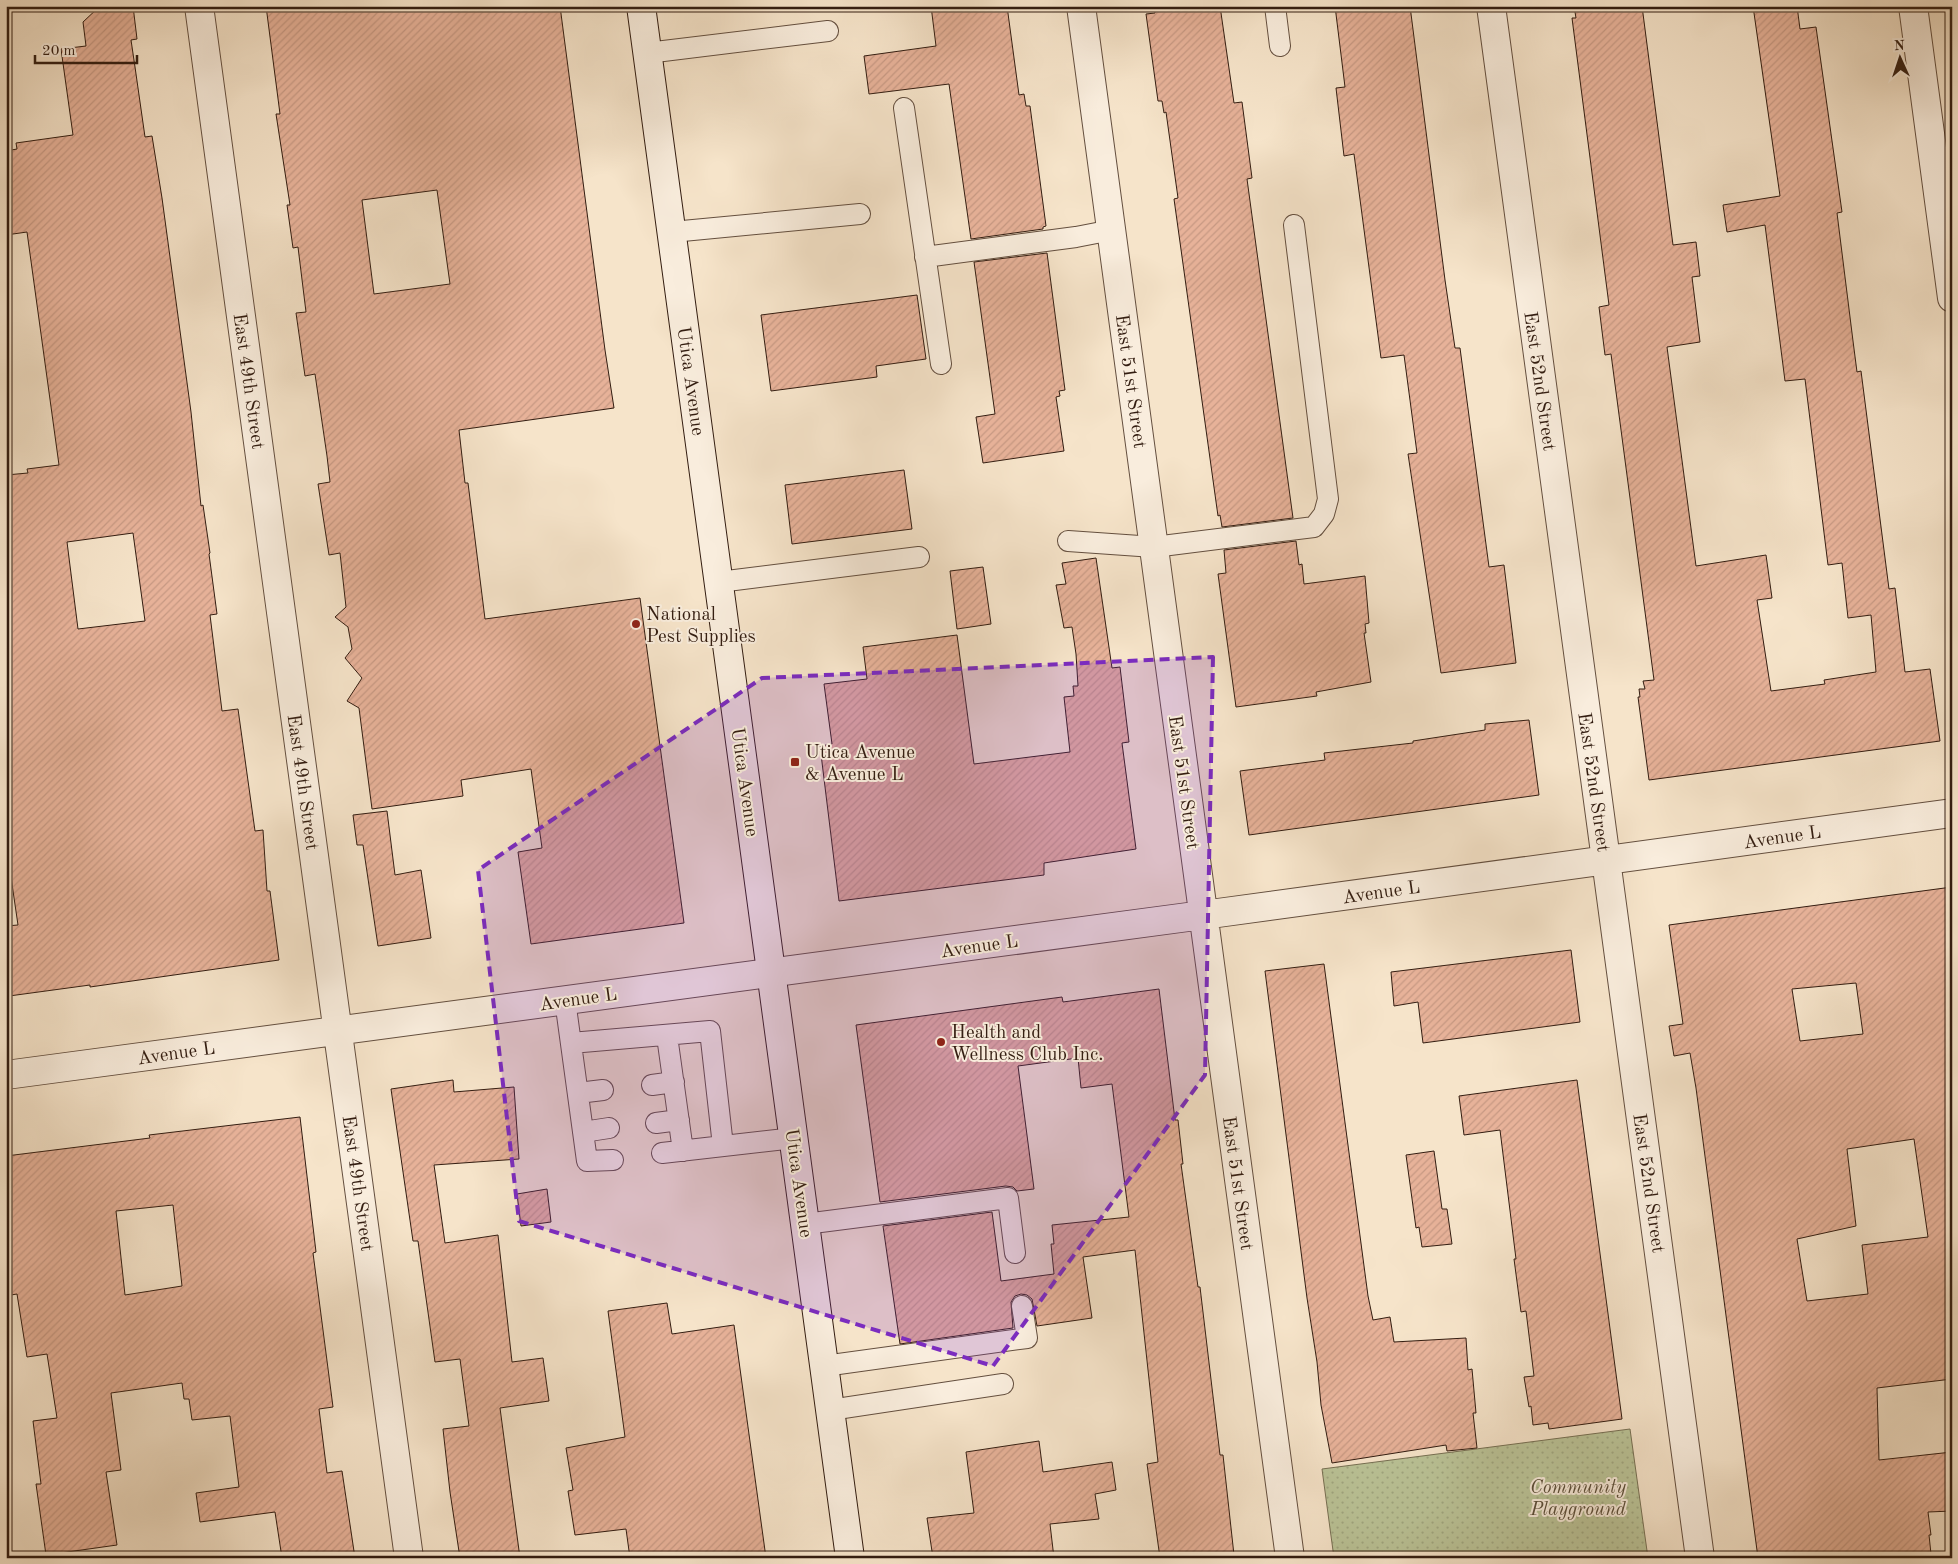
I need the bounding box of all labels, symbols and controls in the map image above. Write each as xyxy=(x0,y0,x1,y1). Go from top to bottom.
scale bar xyxy=(35,32,138,64)
north arrow xyxy=(1876,32,1926,82)
text: N xyxy=(1894,39,1905,53)
text: 20 m xyxy=(42,44,76,59)
street label: East 52nd Street xyxy=(1519,310,1558,452)
street label: East 49th Street xyxy=(229,312,266,451)
street label: East 51st Street xyxy=(1111,313,1148,450)
street label: Utica Avenue xyxy=(672,326,707,437)
place label: National Pest Supplies xyxy=(646,606,756,647)
marker: National Pest Supplies xyxy=(630,618,642,630)
street label: East 52nd Street xyxy=(1573,711,1612,853)
street label: East 49th Street xyxy=(283,713,320,852)
street label: East 51st Street xyxy=(1164,714,1201,851)
street label: Utica Avenue xyxy=(726,727,761,838)
place label: Utica Avenue & Avenue L xyxy=(805,744,915,785)
marker: Utica Avenue & Avenue L xyxy=(789,756,801,768)
street label: Avenue L xyxy=(1742,824,1822,853)
street label: Avenue L xyxy=(1341,879,1421,908)
street label: Avenue L xyxy=(939,933,1019,962)
street label: Avenue L xyxy=(538,986,618,1015)
place label: Health and Wellness Club Inc. xyxy=(951,1024,1104,1065)
marker: Health and Wellness Club Inc. xyxy=(935,1036,947,1048)
street label: Avenue L xyxy=(136,1040,216,1069)
street label: East 52nd Street xyxy=(1628,1112,1667,1254)
street label: East 49th Street xyxy=(338,1114,375,1253)
street label: East 51st Street xyxy=(1218,1115,1255,1252)
street label: Utica Avenue xyxy=(780,1128,815,1239)
park label: Community Playground xyxy=(1529,1479,1627,1520)

